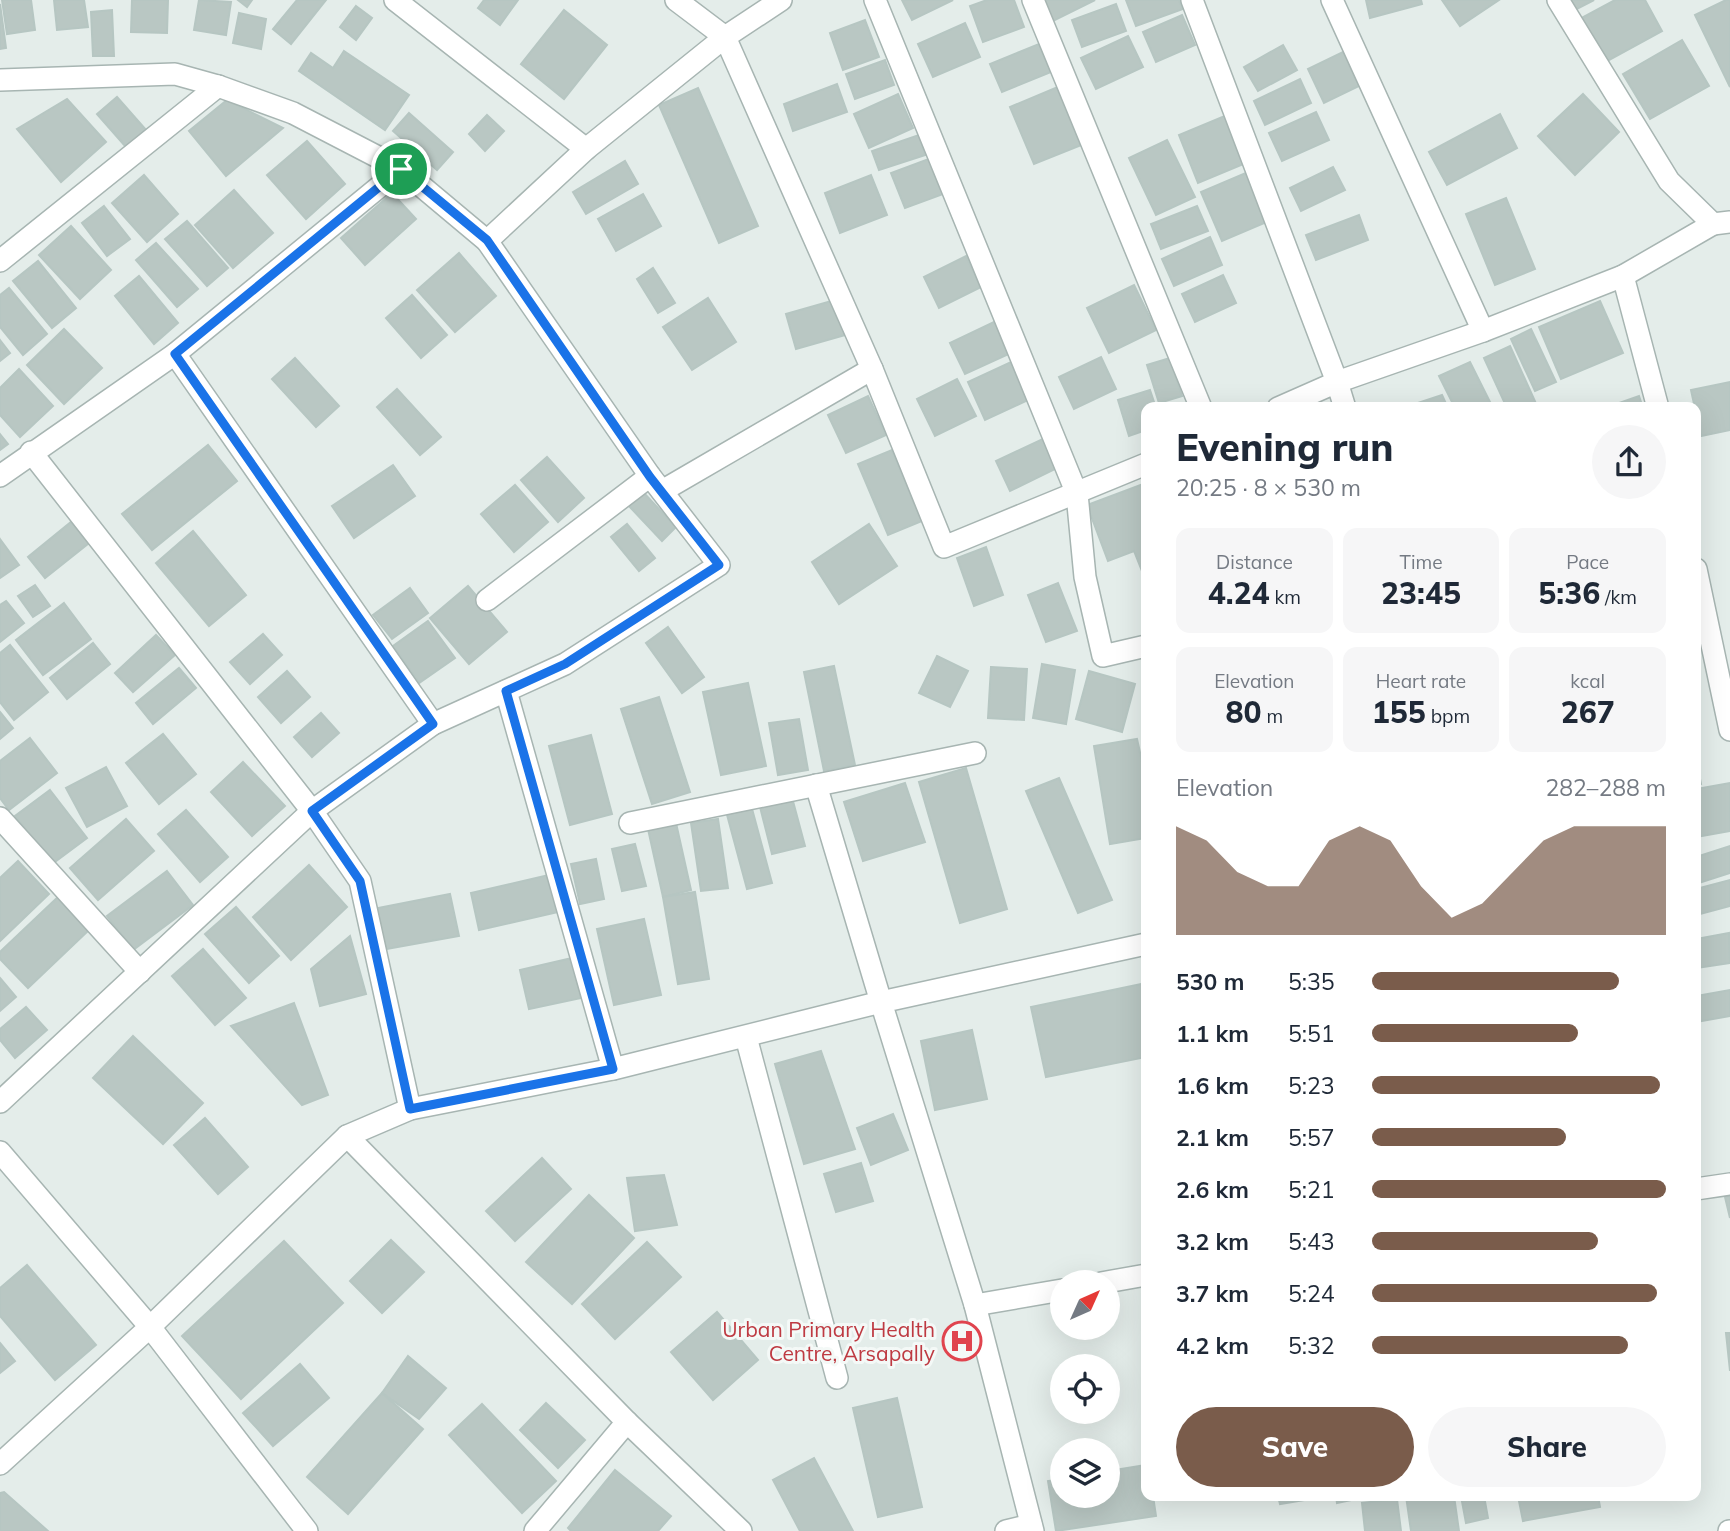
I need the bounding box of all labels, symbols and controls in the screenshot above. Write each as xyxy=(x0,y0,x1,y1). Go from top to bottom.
pin xyxy=(371,139,431,199)
icon: arrive xyxy=(382,150,420,188)
text: Evening run xyxy=(1176,423,1394,471)
button: share xyxy=(1592,425,1666,499)
text: 20:25 · 8 × 530 m xyxy=(1176,473,1361,502)
text: Distance xyxy=(1216,550,1293,574)
text: Time xyxy=(1399,550,1443,574)
text: Pace xyxy=(1566,550,1609,574)
text: 4.24 xyxy=(1208,574,1270,612)
text: 23:45 xyxy=(1381,574,1461,612)
text: 5:36 xyxy=(1538,574,1600,612)
text: km xyxy=(1270,585,1301,609)
text: /km xyxy=(1600,585,1637,609)
text: Elevation xyxy=(1214,669,1295,693)
text: Heart rate xyxy=(1376,669,1466,693)
text: kcal xyxy=(1570,669,1605,693)
text: 80 xyxy=(1226,693,1262,731)
text: 155 xyxy=(1372,693,1426,731)
text: 267 xyxy=(1561,693,1615,731)
text: m xyxy=(1262,704,1283,728)
text: bpm xyxy=(1426,704,1470,728)
text: Elevation xyxy=(1176,773,1273,802)
text: 282–288 m xyxy=(1545,773,1666,802)
text: 530 m xyxy=(1176,967,1244,996)
text: 5:35 xyxy=(1288,967,1335,996)
text: 1.1 km xyxy=(1176,1019,1249,1048)
text: 5:51 xyxy=(1288,1019,1335,1048)
text: 1.6 km xyxy=(1176,1071,1249,1100)
text: 5:23 xyxy=(1288,1071,1335,1100)
text: 2.1 km xyxy=(1176,1123,1249,1152)
text: 5:57 xyxy=(1288,1123,1335,1152)
text: 2.6 km xyxy=(1176,1175,1249,1204)
text: 5:21 xyxy=(1288,1175,1335,1204)
text: 3.2 km xyxy=(1176,1227,1249,1256)
text: 5:43 xyxy=(1288,1227,1335,1256)
north arrow xyxy=(1050,1270,1120,1340)
map controls xyxy=(1050,1270,1120,1508)
text: 3.7 km xyxy=(1176,1279,1249,1308)
text: 5:24 xyxy=(1288,1279,1335,1308)
place label: Urban Primary Health Centre, Arsapally xyxy=(722,1316,935,1366)
hospital icon: Urban Primary Health Centre, Arsapally xyxy=(941,1320,983,1362)
text: 4.2 km xyxy=(1176,1331,1249,1360)
text: 5:32 xyxy=(1288,1331,1335,1360)
button: locate xyxy=(1050,1354,1120,1424)
button: Save xyxy=(1176,1407,1414,1487)
button: Share xyxy=(1428,1407,1666,1487)
button: layers xyxy=(1050,1438,1120,1508)

